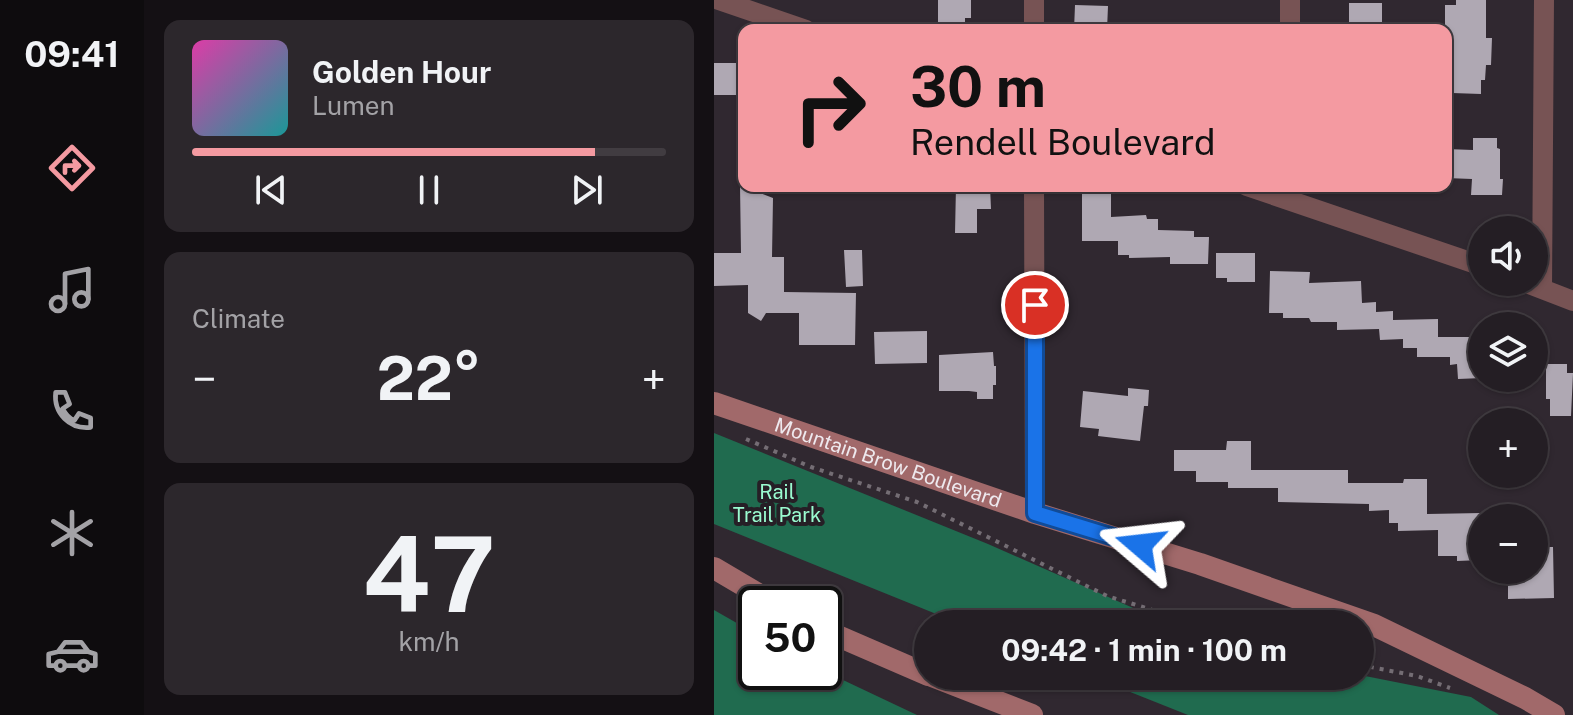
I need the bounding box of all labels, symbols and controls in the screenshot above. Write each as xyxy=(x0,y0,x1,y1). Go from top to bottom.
text: 09:41 xyxy=(24,33,120,75)
text: Golden Hour xyxy=(312,54,491,90)
text: 30 m xyxy=(910,54,1046,120)
icon: right xyxy=(778,56,882,160)
text: Lumen xyxy=(312,90,395,121)
text: Rendell Boulevard xyxy=(910,121,1215,163)
icon: directions xyxy=(44,140,100,196)
icon: previous xyxy=(249,168,293,212)
icon: pause xyxy=(407,168,451,212)
icon: next xyxy=(565,168,609,212)
map controls xyxy=(1468,216,1548,584)
button: sound xyxy=(1468,216,1548,296)
icon: music xyxy=(44,262,100,318)
pin xyxy=(1001,271,1069,339)
icon: arrive xyxy=(1013,283,1057,327)
text: Climate xyxy=(192,303,285,334)
button: layers xyxy=(1468,312,1548,392)
text: 22° xyxy=(377,343,481,414)
text: − xyxy=(192,353,216,405)
text: + xyxy=(642,353,666,405)
icon: phone xyxy=(44,383,100,439)
button: + xyxy=(1468,408,1548,488)
street label: Mountain Brow Boulevard xyxy=(771,413,1005,513)
park label: Rail Trail Park xyxy=(733,480,821,527)
position arrow xyxy=(1098,503,1182,587)
button: − xyxy=(1468,504,1548,584)
icon: climate xyxy=(44,505,100,561)
text: 47 xyxy=(362,513,496,635)
speed limit sign: 50 xyxy=(738,586,842,690)
icon: car xyxy=(44,626,100,682)
text: km/h xyxy=(398,626,460,657)
text: 09:42 · 1 min · 100 m xyxy=(1001,632,1287,668)

